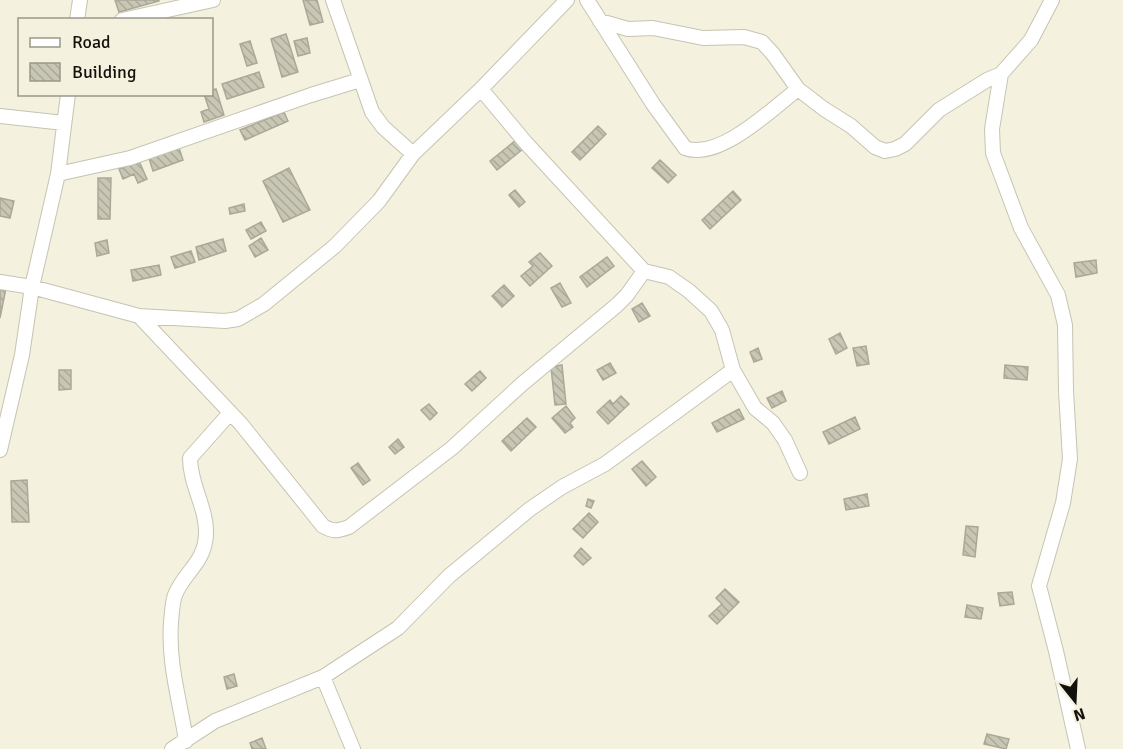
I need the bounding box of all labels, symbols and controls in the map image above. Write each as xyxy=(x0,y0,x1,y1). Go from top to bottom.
legend xyxy=(18,18,213,96)
text: Road xyxy=(72,31,111,53)
text: Building xyxy=(72,61,136,83)
north arrow xyxy=(1045,671,1105,731)
text: N xyxy=(1071,703,1088,726)

